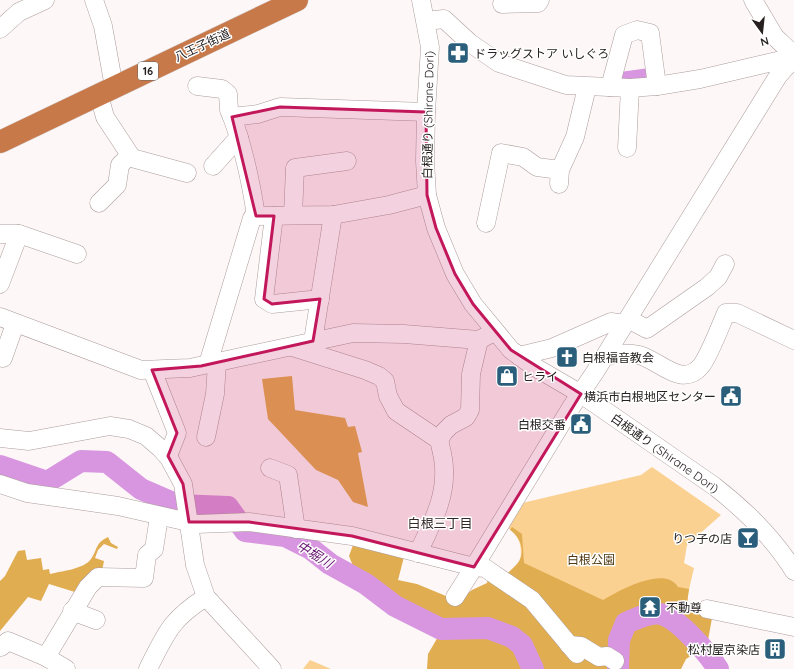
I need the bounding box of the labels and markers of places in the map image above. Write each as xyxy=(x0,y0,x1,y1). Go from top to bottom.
pharmacy icon: ドラッグストア いしぐろ xyxy=(445,40,471,66)
place label: ドラッグストア いしぐろ xyxy=(474,46,609,61)
church icon: 白根福音教会 xyxy=(554,344,580,370)
place label: 白根福音教会 xyxy=(582,350,654,365)
shop icon: ヒライ xyxy=(494,363,520,389)
place label: ヒライ xyxy=(522,369,558,384)
public building icon: 横浜市白根地区センター xyxy=(718,383,744,409)
place label: 横浜市白根地区センター xyxy=(584,389,716,404)
public building icon: 白根交番 xyxy=(568,411,594,437)
place label: 白根交番 xyxy=(518,417,566,432)
bar icon: りつ子の店 xyxy=(735,525,761,551)
place label: りつ子の店 xyxy=(672,531,732,546)
temple icon: 不動尊 xyxy=(637,594,663,620)
place label: 不動尊 xyxy=(666,600,702,615)
building icon: 松村屋京染店 xyxy=(762,636,788,662)
place label: 松村屋京染店 xyxy=(688,642,760,657)

